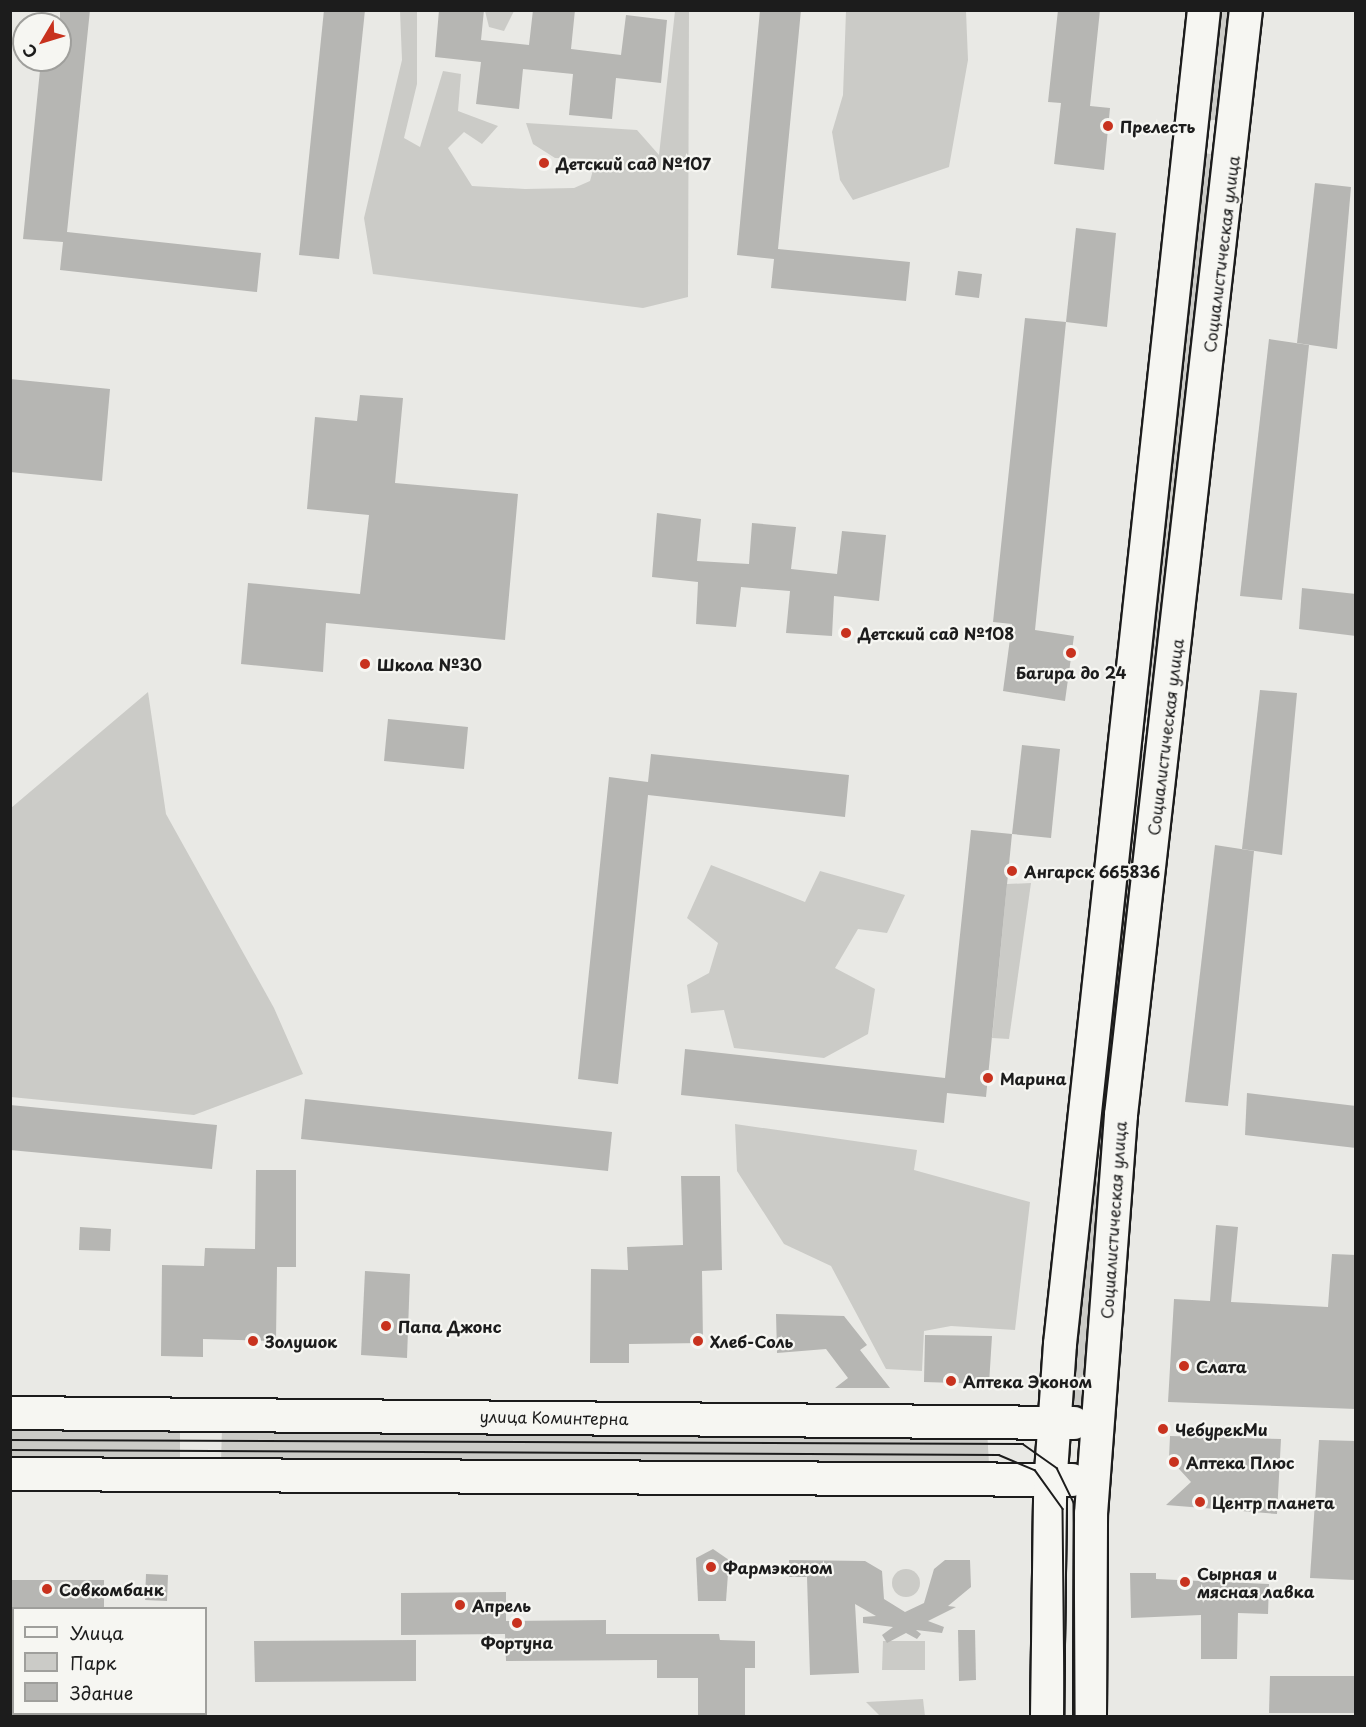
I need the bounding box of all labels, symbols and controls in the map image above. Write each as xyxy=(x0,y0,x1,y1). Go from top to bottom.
north arrow xyxy=(12,12,72,72)
text: С xyxy=(16,40,43,64)
place label: Прелесть xyxy=(1120,116,1195,136)
marker: Прелесть xyxy=(1101,119,1115,133)
place label: Детский сад №107 xyxy=(556,153,712,173)
street label: Социалистическая улица xyxy=(1199,154,1243,354)
marker: Детский сад №107 xyxy=(537,156,551,170)
place label: Детский сад №108 xyxy=(858,623,1015,643)
marker: Детский сад №108 xyxy=(839,626,853,640)
street label: Социалистическая улица xyxy=(1143,637,1187,837)
marker: Багира до 24 xyxy=(1064,646,1078,660)
place label: Школа №30 xyxy=(377,654,482,674)
marker: Школа №30 xyxy=(358,657,372,671)
place label: Багира до 24 xyxy=(1016,662,1126,682)
place label: Ангарск 665836 xyxy=(1024,861,1160,881)
marker: Ангарск 665836 xyxy=(1005,864,1019,878)
place label: Марина xyxy=(1000,1068,1067,1088)
marker: Марина xyxy=(981,1071,995,1085)
street label: Социалистическая улица xyxy=(1096,1120,1130,1320)
place label: Папа Джонс xyxy=(398,1316,502,1336)
marker: Папа Джонс xyxy=(379,1319,393,1333)
place label: Золушок xyxy=(265,1331,337,1351)
place label: Хлеб-Соль xyxy=(710,1331,793,1351)
marker: Золушок xyxy=(246,1334,260,1348)
marker: Хлеб-Соль xyxy=(691,1334,705,1348)
place label: Слата xyxy=(1196,1356,1247,1376)
marker: Слата xyxy=(1177,1359,1191,1373)
place label: Аптека Эконом xyxy=(963,1371,1092,1391)
marker: Аптека Эконом xyxy=(944,1374,958,1388)
street label: улица Коминтерна xyxy=(479,1406,629,1428)
place label: ЧебурекМи xyxy=(1175,1419,1268,1439)
marker: ЧебурекМи xyxy=(1156,1422,1170,1436)
place label: Аптека Плюс xyxy=(1186,1452,1296,1472)
marker: Аптека Плюс xyxy=(1167,1455,1181,1469)
place label: Центр планета xyxy=(1212,1492,1336,1512)
marker: Центр планета xyxy=(1193,1495,1207,1509)
place label: Фармэконом xyxy=(723,1557,833,1577)
marker: Фармэконом xyxy=(704,1560,718,1574)
place label: Сырная и мясная лавка xyxy=(1197,1563,1314,1601)
marker: Сырная и мясная лавка xyxy=(1178,1575,1192,1589)
place label: Совкомбанк xyxy=(59,1579,164,1599)
marker: Совкомбанк xyxy=(40,1582,54,1596)
place label: Апрель xyxy=(472,1595,531,1615)
marker: Апрель xyxy=(453,1598,467,1612)
legend xyxy=(12,1607,207,1715)
marker: Фортуна xyxy=(510,1616,524,1630)
text: Улица xyxy=(70,1619,124,1646)
place label: Фортуна xyxy=(481,1632,553,1652)
text: Парк xyxy=(70,1649,116,1676)
text: Здание xyxy=(70,1679,133,1706)

